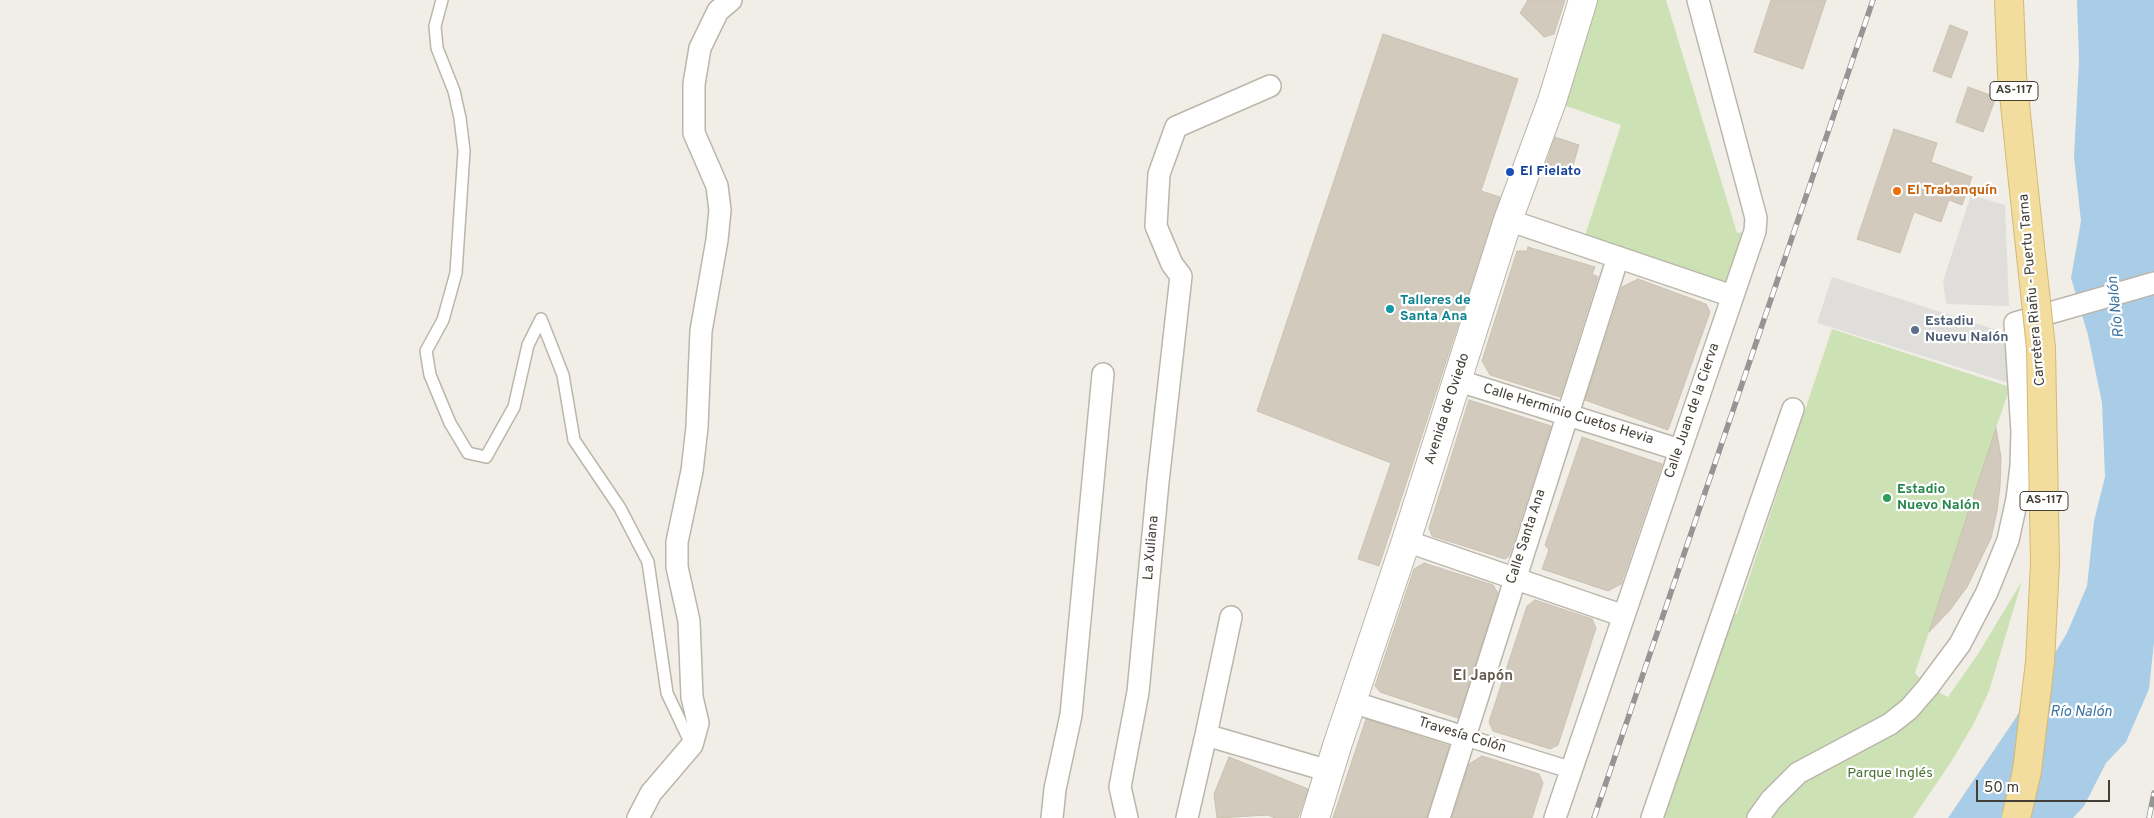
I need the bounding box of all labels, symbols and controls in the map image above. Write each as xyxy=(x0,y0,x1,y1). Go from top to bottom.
road number: AS-117 xyxy=(1990,82,2038,100)
place label: El Fielato xyxy=(1520,164,1581,180)
marker: El Fielato xyxy=(1504,166,1516,178)
place label: El Trabanquín xyxy=(1907,183,1997,199)
marker: El Trabanquín xyxy=(1891,185,1903,197)
street label: Carretera Riañu - Puertu Tarna xyxy=(2016,193,2050,387)
water label: Río Nalón xyxy=(2105,275,2129,339)
place label: Talleres de Santa Ana xyxy=(1400,293,1471,326)
marker: Talleres de Santa Ana xyxy=(1384,303,1396,315)
place label: Estadiu Nuevu Nalón xyxy=(1925,314,2008,347)
marker: Estadiu Nuevu Nalón xyxy=(1909,324,1921,336)
street label: Calle Juan de la Cierva xyxy=(1662,341,1724,481)
street label: Avenida de Oviedo xyxy=(1422,351,1474,467)
street label: Calle Herminio Cuetos Hevia xyxy=(1481,381,1655,449)
place label: Estadio Nuevo Nalón xyxy=(1897,482,1980,514)
street label: Calle Santa Ana xyxy=(1504,487,1550,587)
marker: Estadio Nuevo Nalón xyxy=(1881,492,1893,504)
road number: AS-117 xyxy=(2020,492,2068,511)
street label: La Xuliana xyxy=(1141,515,1163,581)
district label: El Japón xyxy=(1453,668,1513,686)
water label: Río Nalón xyxy=(2050,704,2112,722)
street label: Travesía Colón xyxy=(1416,715,1508,757)
park label: Parque Inglés xyxy=(1847,766,1933,782)
scale bar xyxy=(1979,770,2113,802)
text: 50 m xyxy=(1984,779,2019,798)

